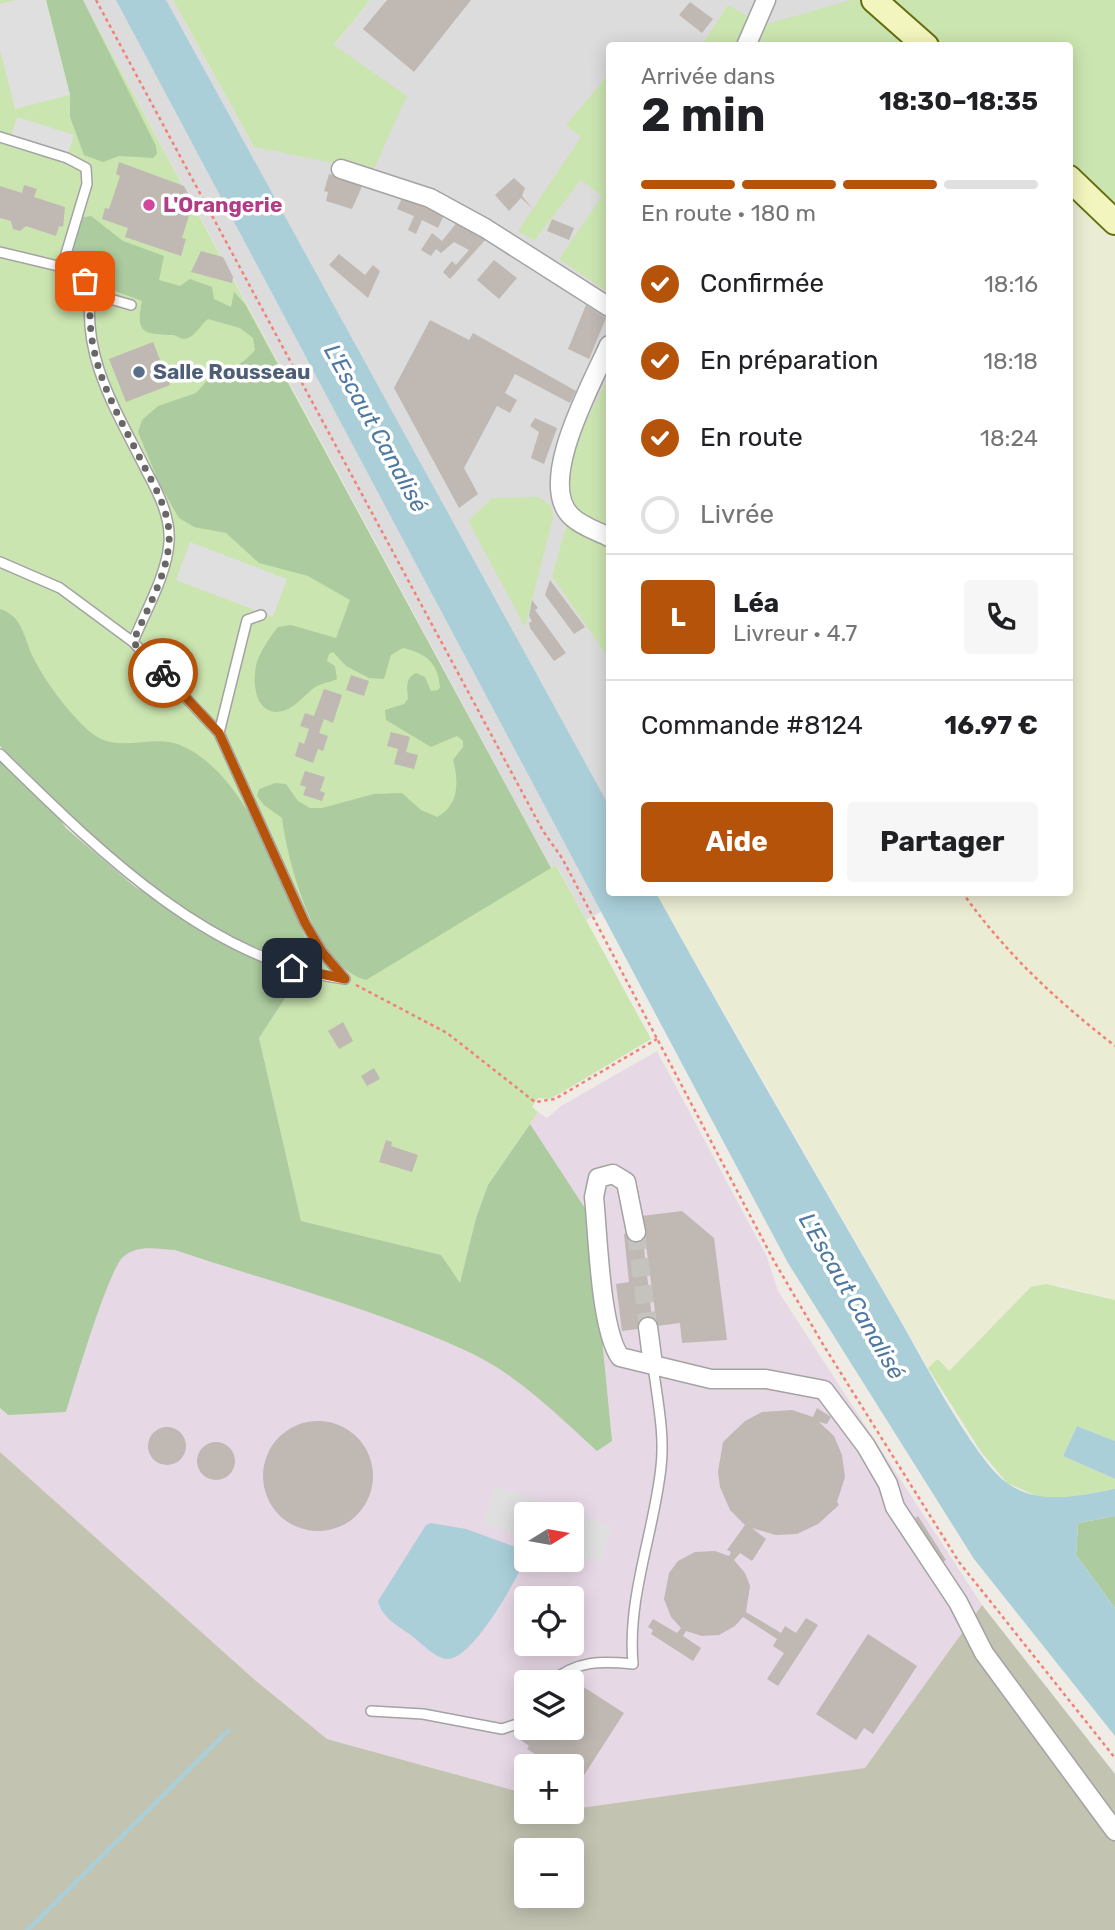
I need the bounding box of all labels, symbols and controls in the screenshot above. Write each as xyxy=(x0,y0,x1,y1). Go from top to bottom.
text: Arrivée dans xyxy=(641,62,775,90)
text: 18:30–18:35 xyxy=(879,86,1038,117)
text: 2 min xyxy=(641,88,766,143)
place label: L'Orangerie xyxy=(163,192,282,217)
marker: L'Orangerie xyxy=(141,197,157,213)
text: En route · 180 m xyxy=(641,199,816,227)
pin xyxy=(55,251,115,311)
icon: bag xyxy=(66,262,104,300)
icon: check xyxy=(641,265,679,303)
text: Confirmée xyxy=(700,268,824,299)
text: 18:16 xyxy=(984,270,1038,298)
water label: L'Escaut Canalisé xyxy=(318,339,434,517)
icon: check xyxy=(641,342,679,380)
text: En préparation xyxy=(700,345,878,376)
text: 18:18 xyxy=(983,347,1038,375)
place label: Salle Rousseau xyxy=(153,359,311,384)
marker: Salle Rousseau xyxy=(131,364,147,380)
icon: check xyxy=(641,419,679,457)
text: En route xyxy=(700,422,803,453)
text: 18:24 xyxy=(980,424,1038,452)
text: Livrée xyxy=(700,499,774,530)
button: phone xyxy=(964,580,1038,654)
text: Léa xyxy=(733,588,779,619)
text: L xyxy=(670,602,686,633)
text: Livreur · 4.7 xyxy=(733,619,857,647)
courier xyxy=(128,638,198,708)
icon: bike xyxy=(144,654,182,692)
text: Commande #8124 xyxy=(641,710,863,741)
text: 16.97 € xyxy=(944,710,1038,741)
button: Aide xyxy=(641,802,833,882)
button: Partager xyxy=(847,802,1038,882)
pin xyxy=(262,938,322,998)
icon: home xyxy=(273,949,311,987)
water label: L'Escaut Canalisé xyxy=(793,1208,911,1384)
north arrow xyxy=(514,1502,584,1572)
map controls xyxy=(514,1502,584,1908)
button: locate xyxy=(514,1586,584,1656)
button: layers xyxy=(514,1670,584,1740)
button: + xyxy=(514,1754,584,1824)
button: − xyxy=(514,1838,584,1908)

